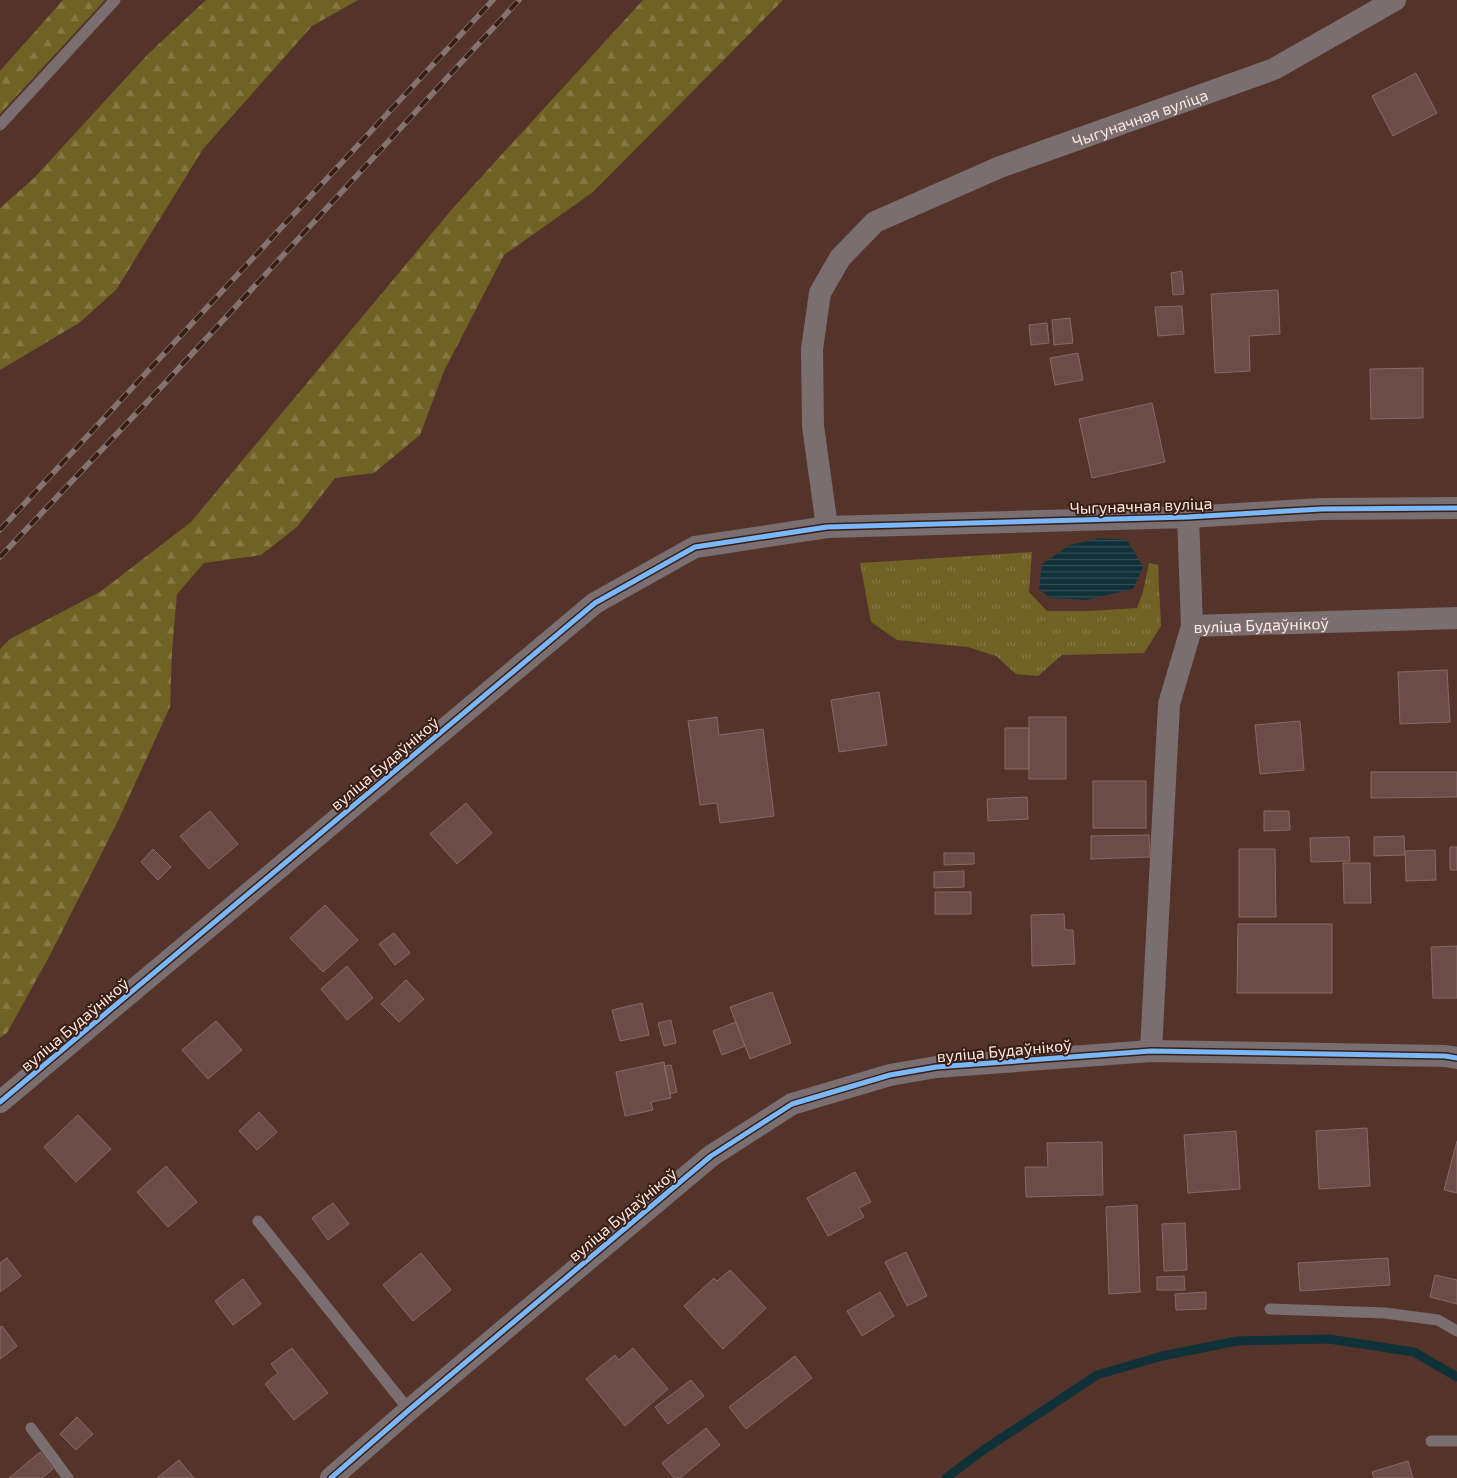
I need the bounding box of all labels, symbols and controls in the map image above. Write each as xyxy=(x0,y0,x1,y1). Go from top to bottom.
street label: Чыгуначная вуліца xyxy=(1069,84,1210,150)
street label: Чыгуначная вуліца xyxy=(1069,493,1213,518)
street label: вуліца Будаўнікоў xyxy=(1193,612,1330,636)
street label: вуліца Будаўнікоў xyxy=(326,712,443,814)
street label: вуліца Будаўнікоў xyxy=(16,973,133,1075)
street label: вуліца Будаўнікоў xyxy=(936,1035,1073,1066)
street label: вуліца Будаўнікоў xyxy=(564,1163,681,1265)

